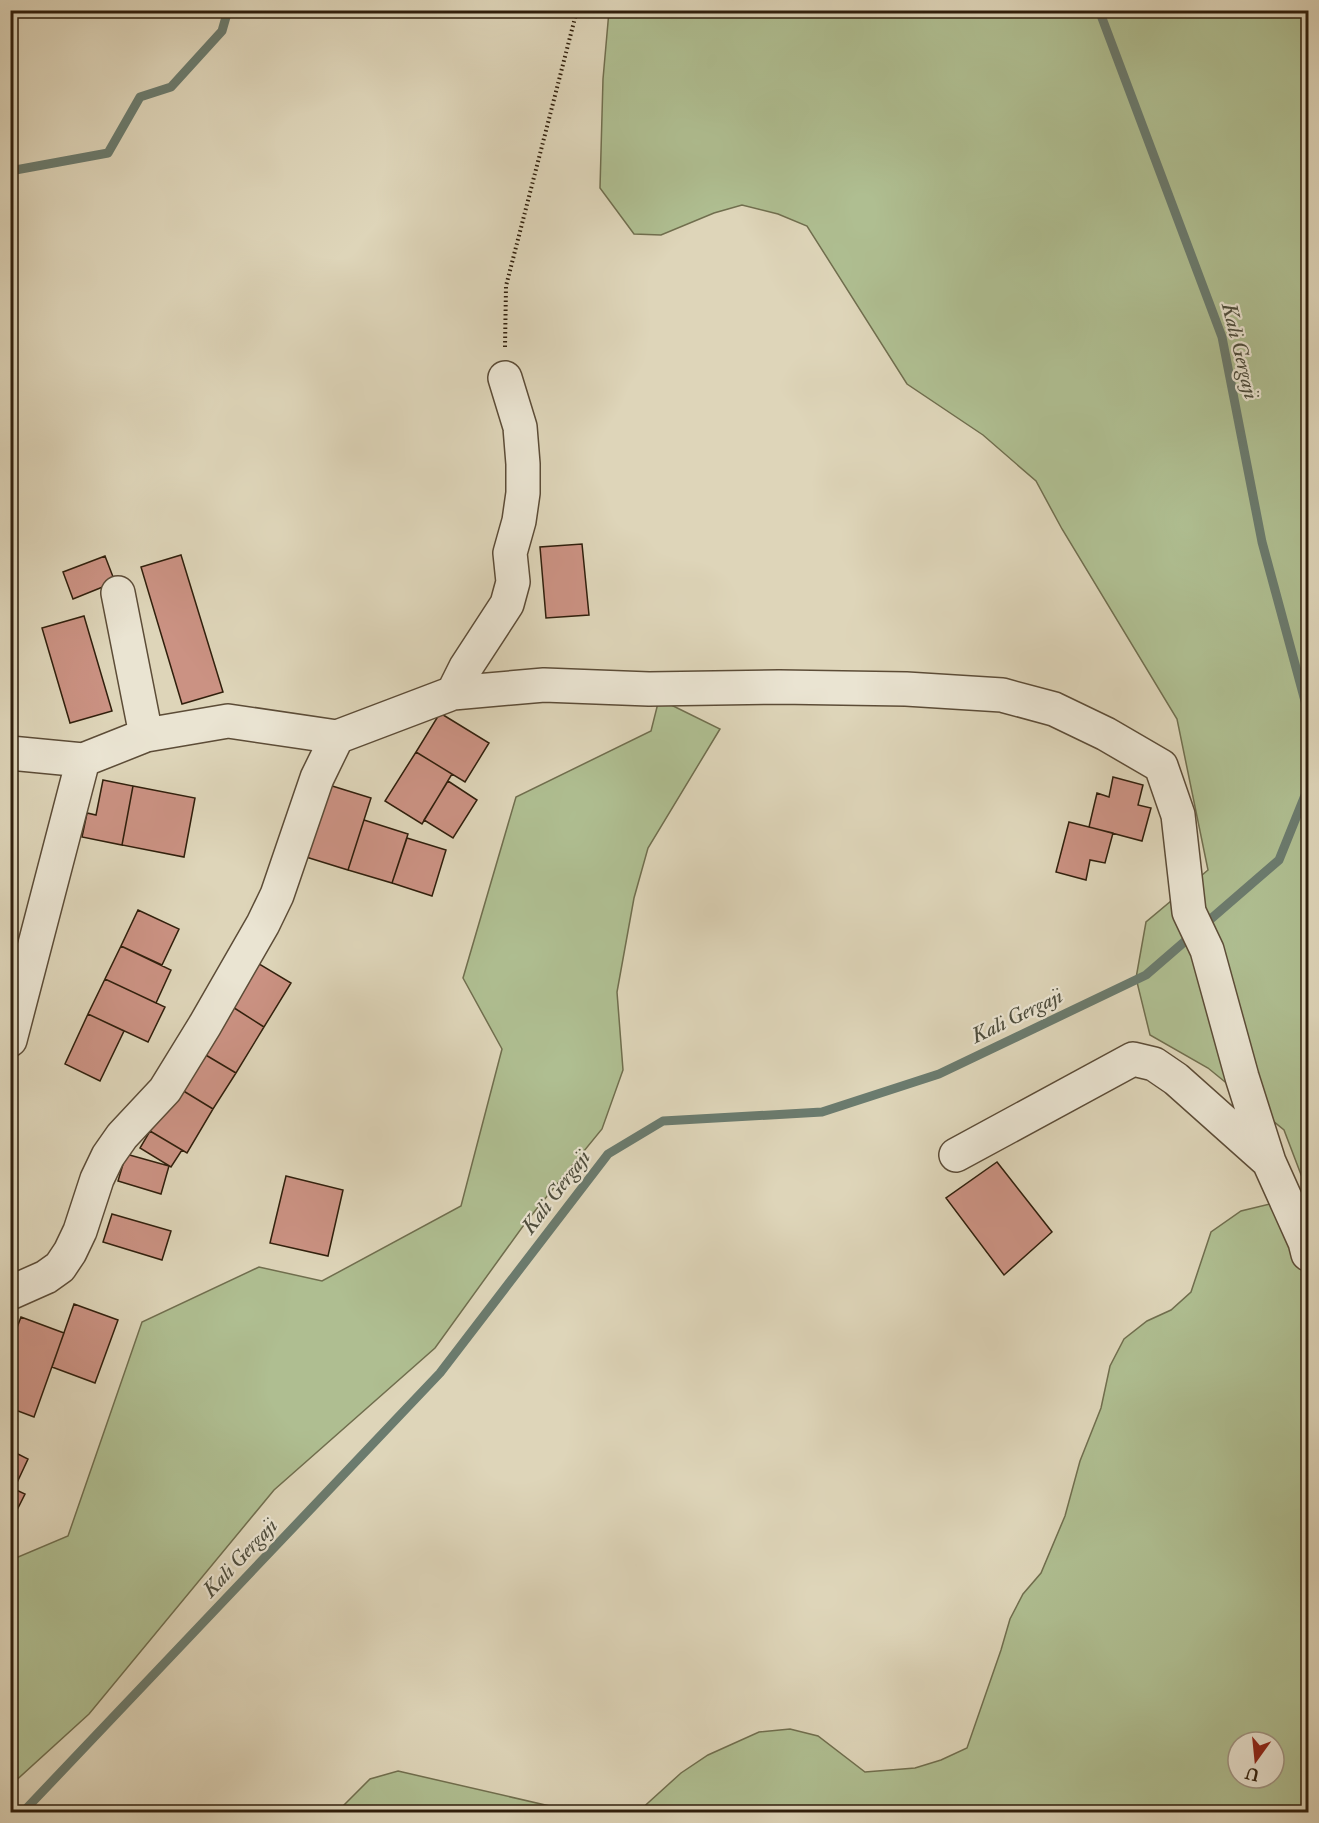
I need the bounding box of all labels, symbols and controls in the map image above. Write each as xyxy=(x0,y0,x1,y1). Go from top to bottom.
water label: Kali Gergaji xyxy=(1215,299,1265,402)
water label: Kali Gergaji xyxy=(966,982,1067,1050)
water label: Kali Gergaji xyxy=(515,1144,597,1240)
water label: Kali Gergaji xyxy=(196,1513,284,1604)
north arrow xyxy=(1226,1730,1286,1790)
text: U xyxy=(1243,1762,1261,1785)

